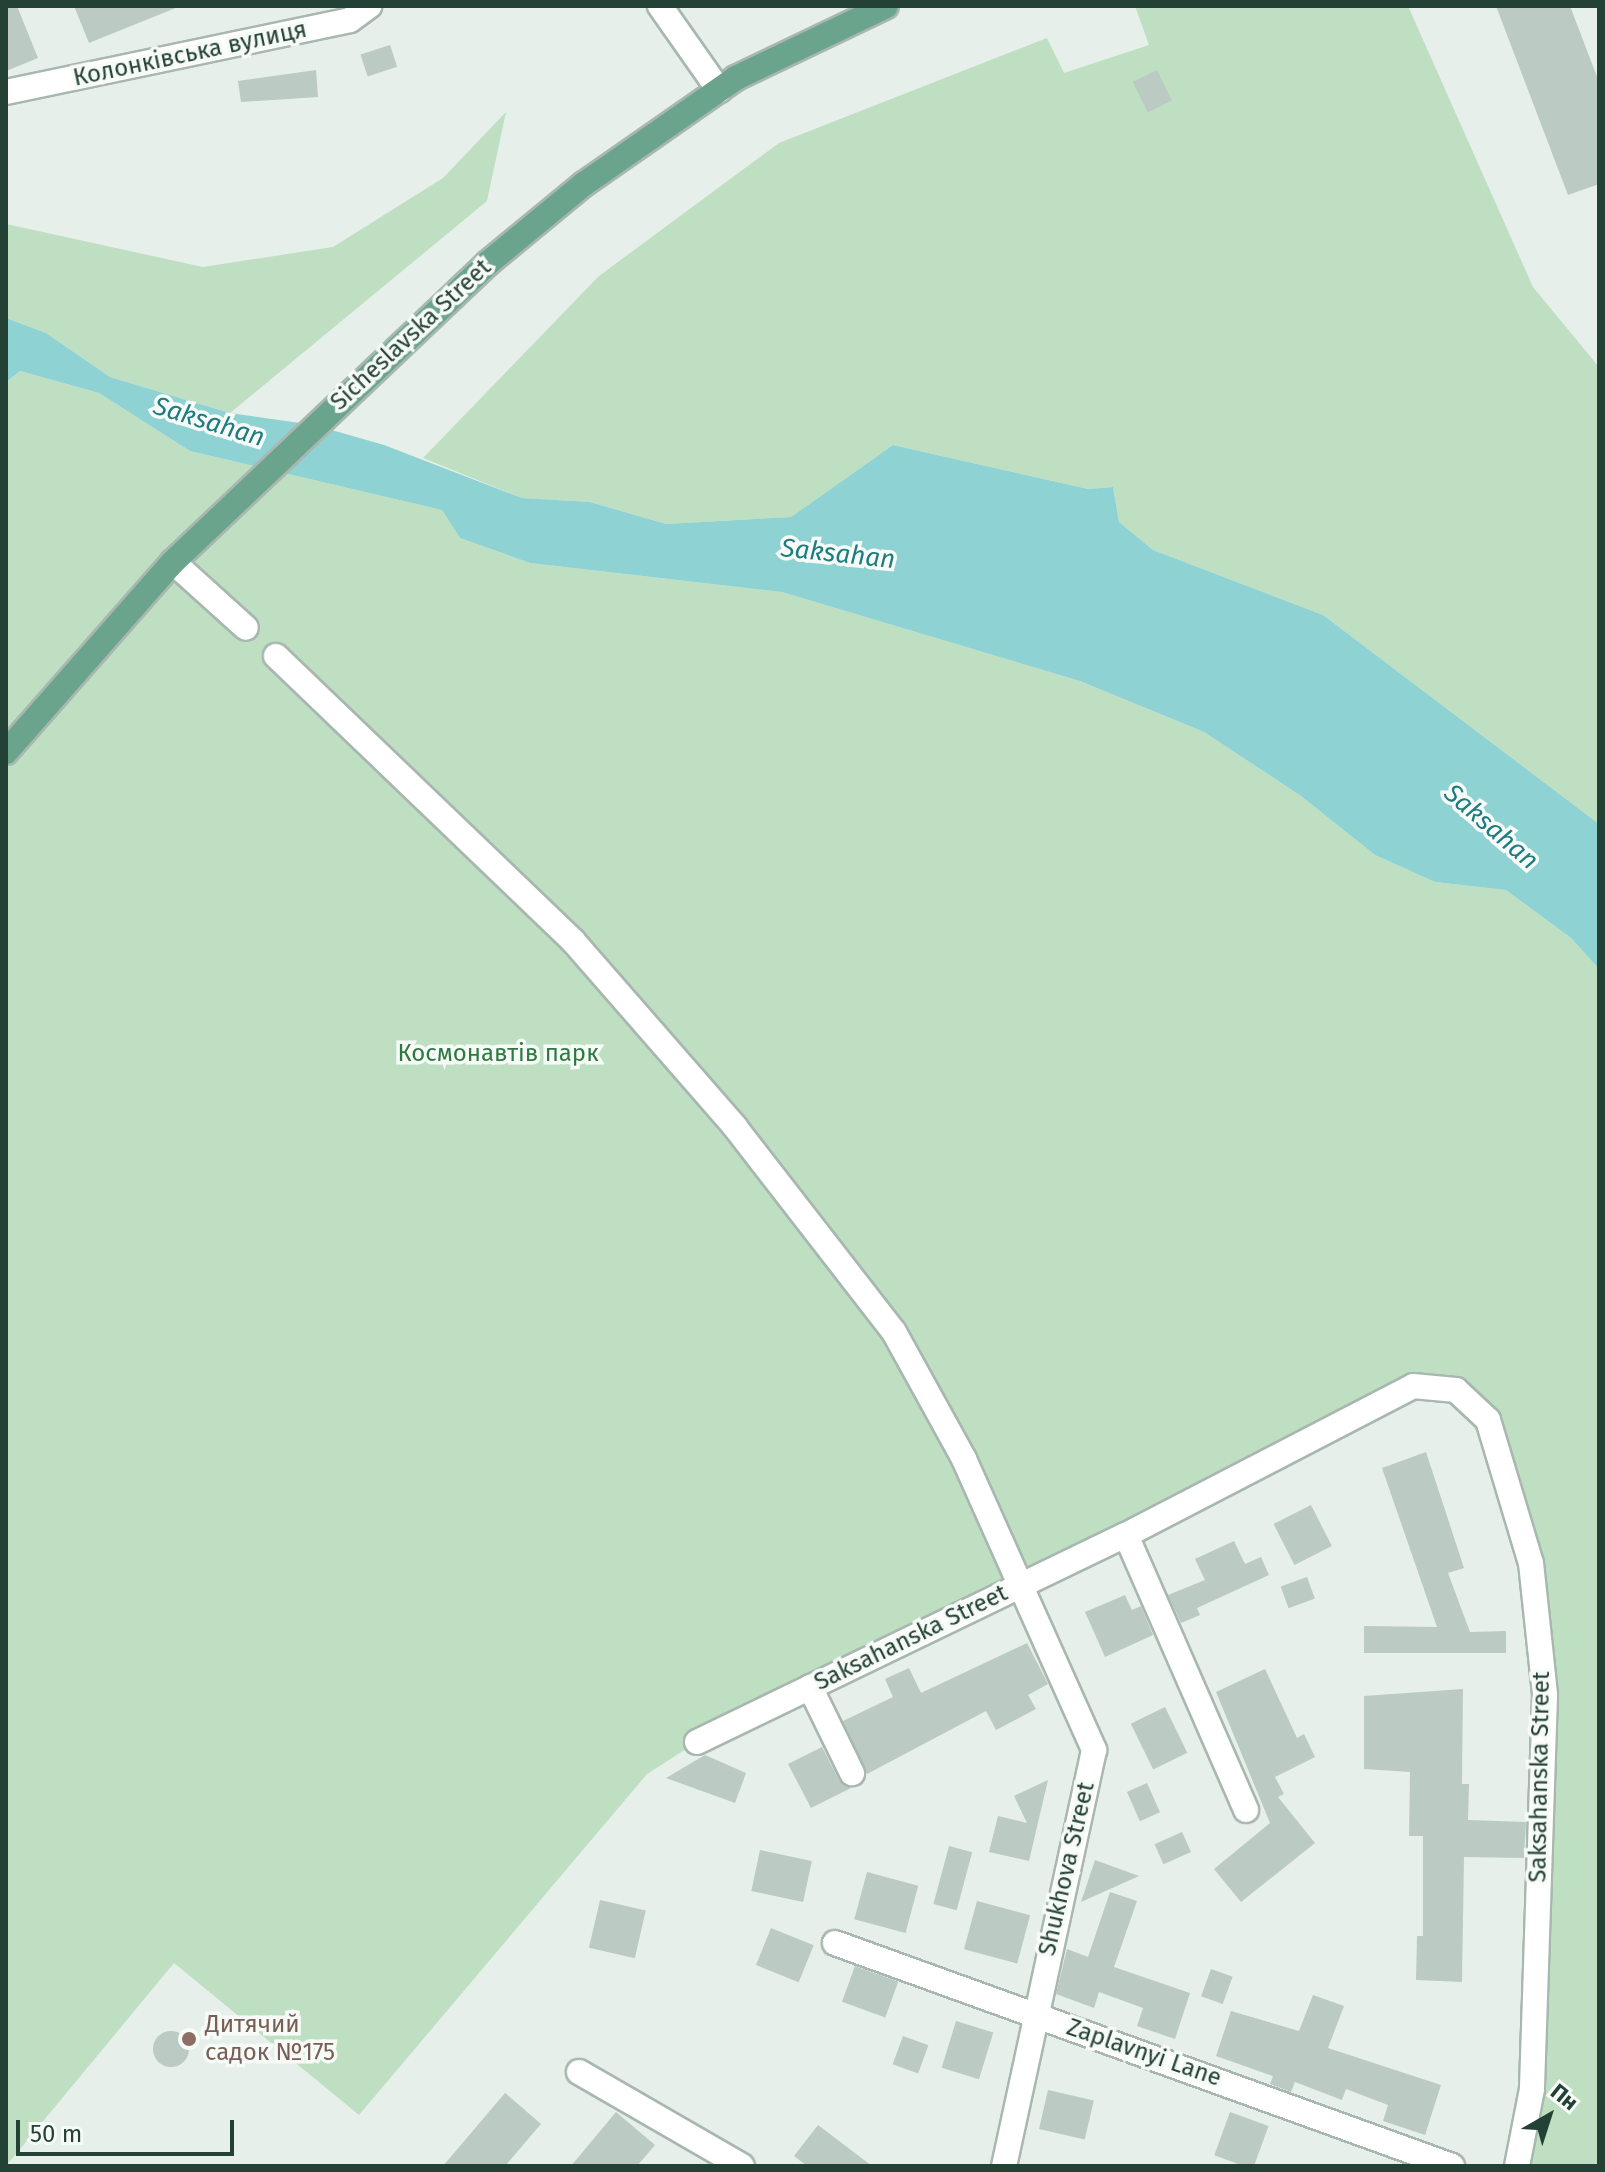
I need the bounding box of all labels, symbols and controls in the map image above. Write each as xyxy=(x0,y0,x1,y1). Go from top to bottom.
street label: Колонківська вулиця xyxy=(71,15,309,93)
street label: Sicheslavska Street xyxy=(325,253,497,417)
water label: Saksahan xyxy=(150,390,268,454)
water label: Saksahan xyxy=(779,532,897,576)
water label: Saksahan xyxy=(1437,778,1545,876)
park label: Космонавтів парк xyxy=(397,1040,599,1068)
street label: Saksahanska Street xyxy=(810,1579,1012,1697)
street label: Saksahanska Street xyxy=(1524,1671,1556,1883)
street label: Shukhova Street xyxy=(1033,1779,1101,1959)
place label: Дитячий садок №175 xyxy=(205,2011,335,2067)
street label: Zaplavnyi Lane xyxy=(1063,2013,1225,2093)
marker: Дитячий садок №175 xyxy=(180,2030,198,2048)
north arrow xyxy=(1509,2076,1589,2156)
text: Пн xyxy=(1545,2078,1584,2116)
scale bar xyxy=(20,2104,238,2154)
text: 50 m xyxy=(30,2120,82,2148)

